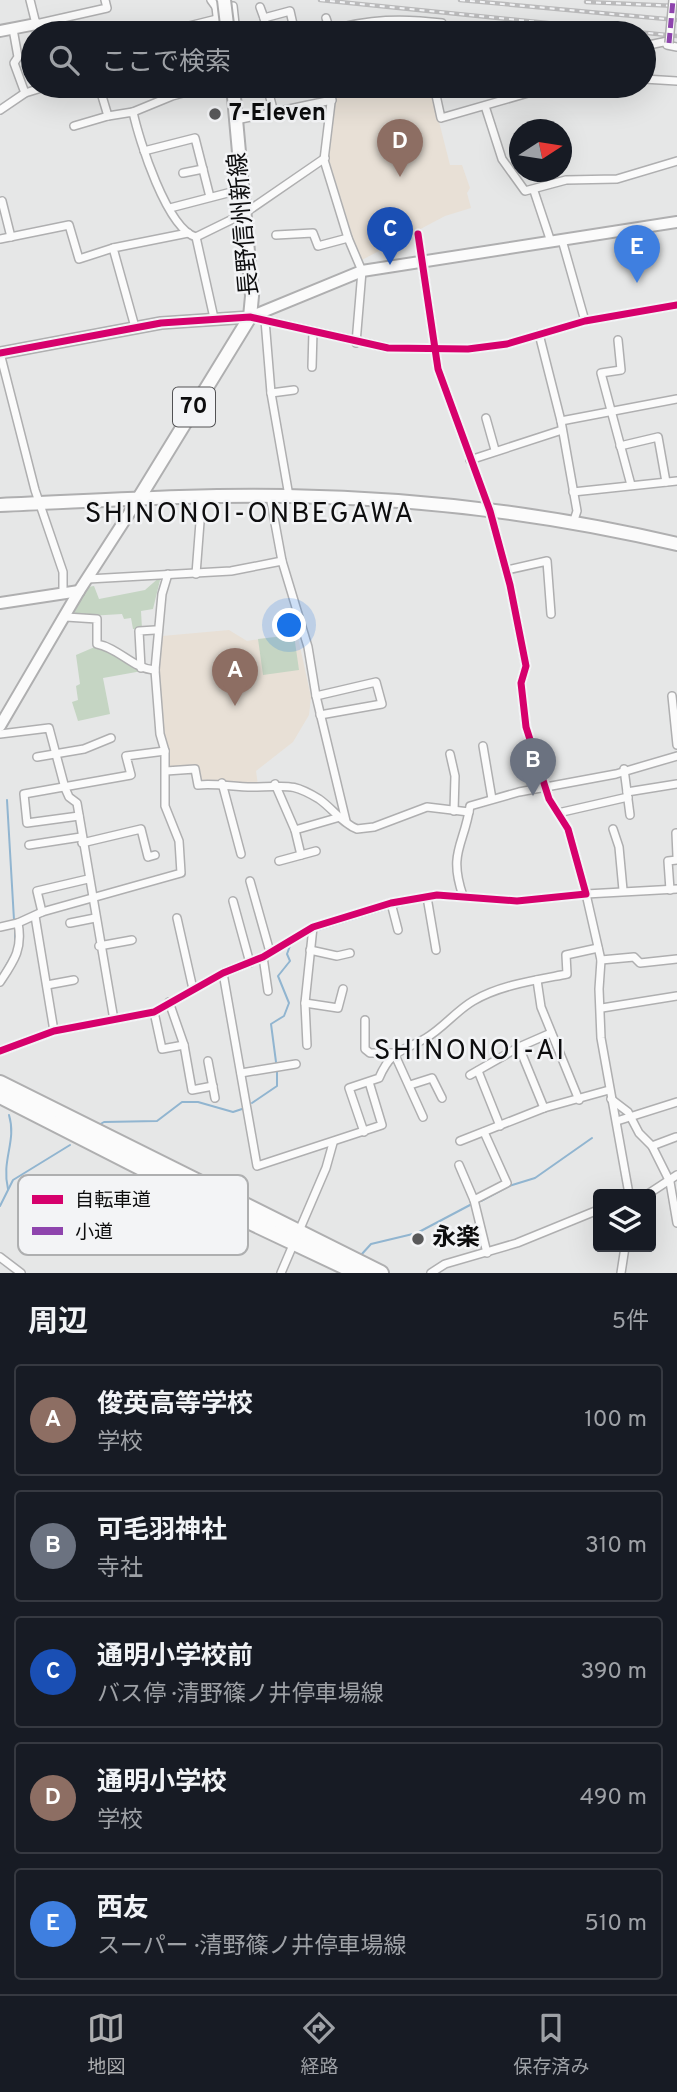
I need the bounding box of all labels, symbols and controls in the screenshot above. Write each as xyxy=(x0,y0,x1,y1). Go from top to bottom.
search box xyxy=(21,21,656,98)
icon: search xyxy=(45,41,83,79)
text: ここで検索 xyxy=(101,47,231,80)
place label: 7-Eleven xyxy=(229,99,326,129)
marker: 7-Eleven xyxy=(207,106,223,122)
pin: D xyxy=(377,119,423,177)
north arrow xyxy=(509,119,572,182)
street label: 長野信州新線 xyxy=(224,151,266,297)
pin: C xyxy=(367,207,413,265)
pin: E xyxy=(614,225,660,283)
road number: 70 xyxy=(173,388,215,426)
district label: SHINONOI-ONBEGAWA xyxy=(85,497,415,533)
your location xyxy=(272,608,306,642)
pin: A xyxy=(212,648,258,706)
pin: B xyxy=(510,738,556,796)
district label: SHINONOI-AI xyxy=(374,1034,566,1070)
legend xyxy=(18,1175,248,1255)
text: 自転車道 xyxy=(75,1189,151,1213)
map controls xyxy=(593,1189,656,1252)
button: layers xyxy=(593,1189,656,1252)
text: 小道 xyxy=(75,1221,113,1245)
place label: 永楽 xyxy=(432,1224,480,1254)
marker: 永楽 xyxy=(410,1231,426,1247)
text: 周辺 xyxy=(28,1305,88,1342)
text: 5件 xyxy=(612,1308,649,1337)
text: 俊英高等学校 xyxy=(97,1389,253,1422)
text: A xyxy=(45,1406,61,1435)
text: 100 m xyxy=(584,1406,647,1435)
text: 学校 xyxy=(97,1429,143,1458)
text: 可毛羽神社 xyxy=(97,1515,227,1548)
text: B xyxy=(45,1532,61,1561)
text: 310 m xyxy=(585,1532,647,1561)
text: 寺社 xyxy=(97,1555,143,1584)
text: 通明小学校前 xyxy=(97,1641,253,1674)
text: C xyxy=(46,1658,60,1687)
text: 390 m xyxy=(580,1658,647,1687)
text: バス停 · 清野篠ノ井停車場線 xyxy=(97,1681,384,1710)
text: 通明小学校 xyxy=(97,1767,227,1800)
text: D xyxy=(45,1784,61,1813)
text: 490 m xyxy=(580,1784,647,1813)
text: 学校 xyxy=(97,1807,143,1836)
text: 西友 xyxy=(97,1893,149,1926)
text: E xyxy=(46,1910,60,1939)
text: 510 m xyxy=(584,1910,647,1939)
text: スーパー · 清野篠ノ井停車場線 xyxy=(97,1933,407,1962)
tab: 地図 xyxy=(87,2009,126,2080)
tab: 経路 xyxy=(300,2009,339,2080)
tab: 保存済み xyxy=(513,2009,590,2080)

